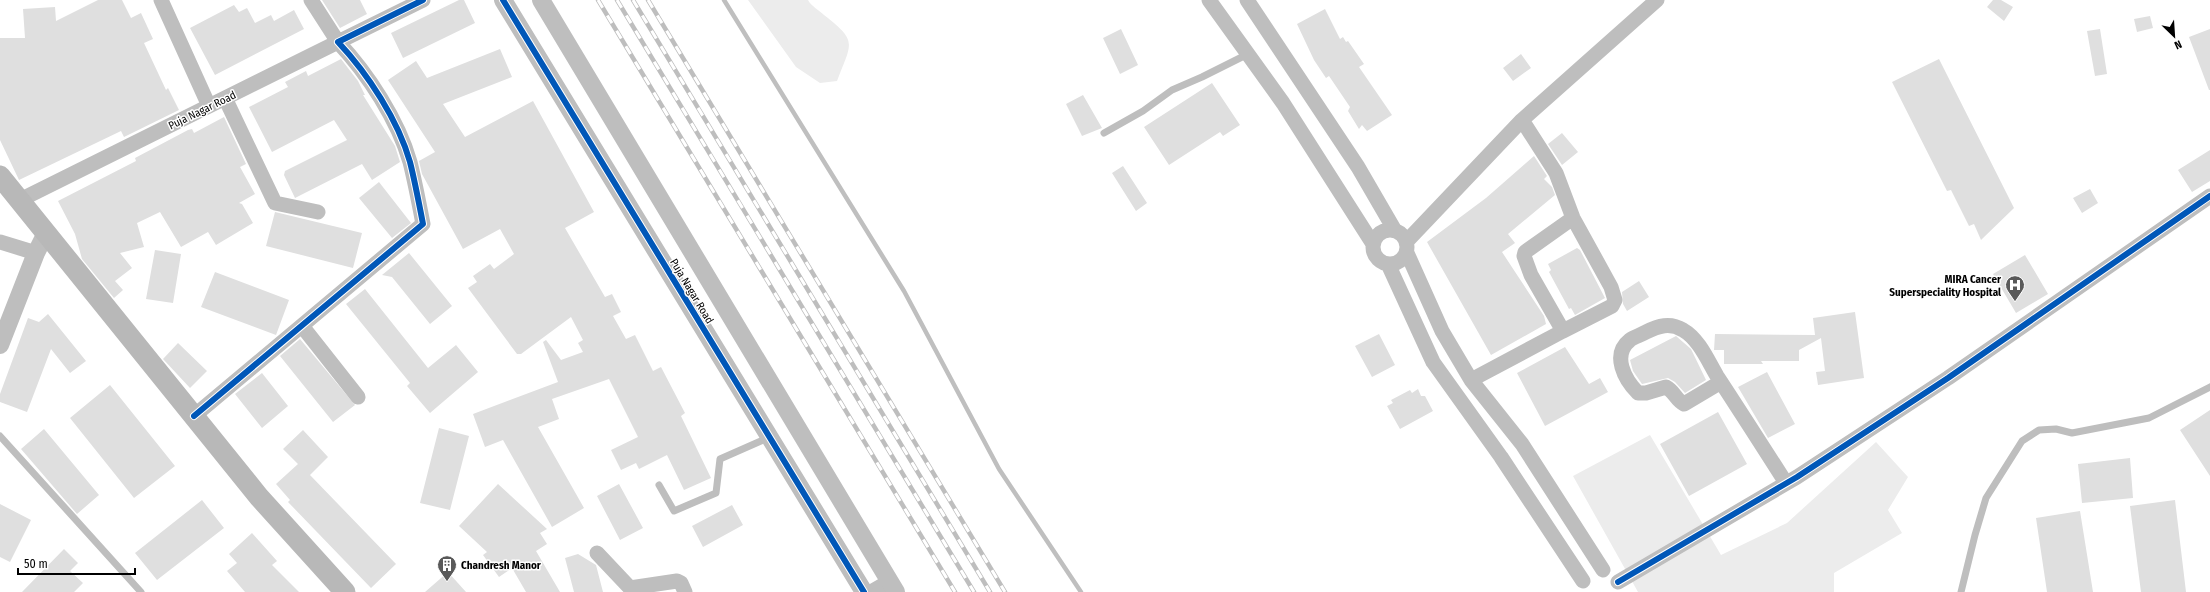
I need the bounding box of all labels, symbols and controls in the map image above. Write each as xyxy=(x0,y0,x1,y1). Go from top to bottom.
north arrow xyxy=(2154,16,2194,56)
text: N xyxy=(2172,37,2184,52)
street label: Puja Nagar Road xyxy=(166,88,238,132)
street label: Puja Nagar Road xyxy=(667,256,716,326)
place label: MIRA Cancer Superspeciality Hospital xyxy=(1889,273,2002,299)
hospital icon: MIRA Cancer Superspeciality Hospital xyxy=(2004,274,2026,302)
scale bar xyxy=(18,550,135,576)
building icon: Chandresh Manor xyxy=(436,554,458,582)
text: 50 m xyxy=(24,557,48,571)
place label: Chandresh Manor xyxy=(461,559,542,572)

